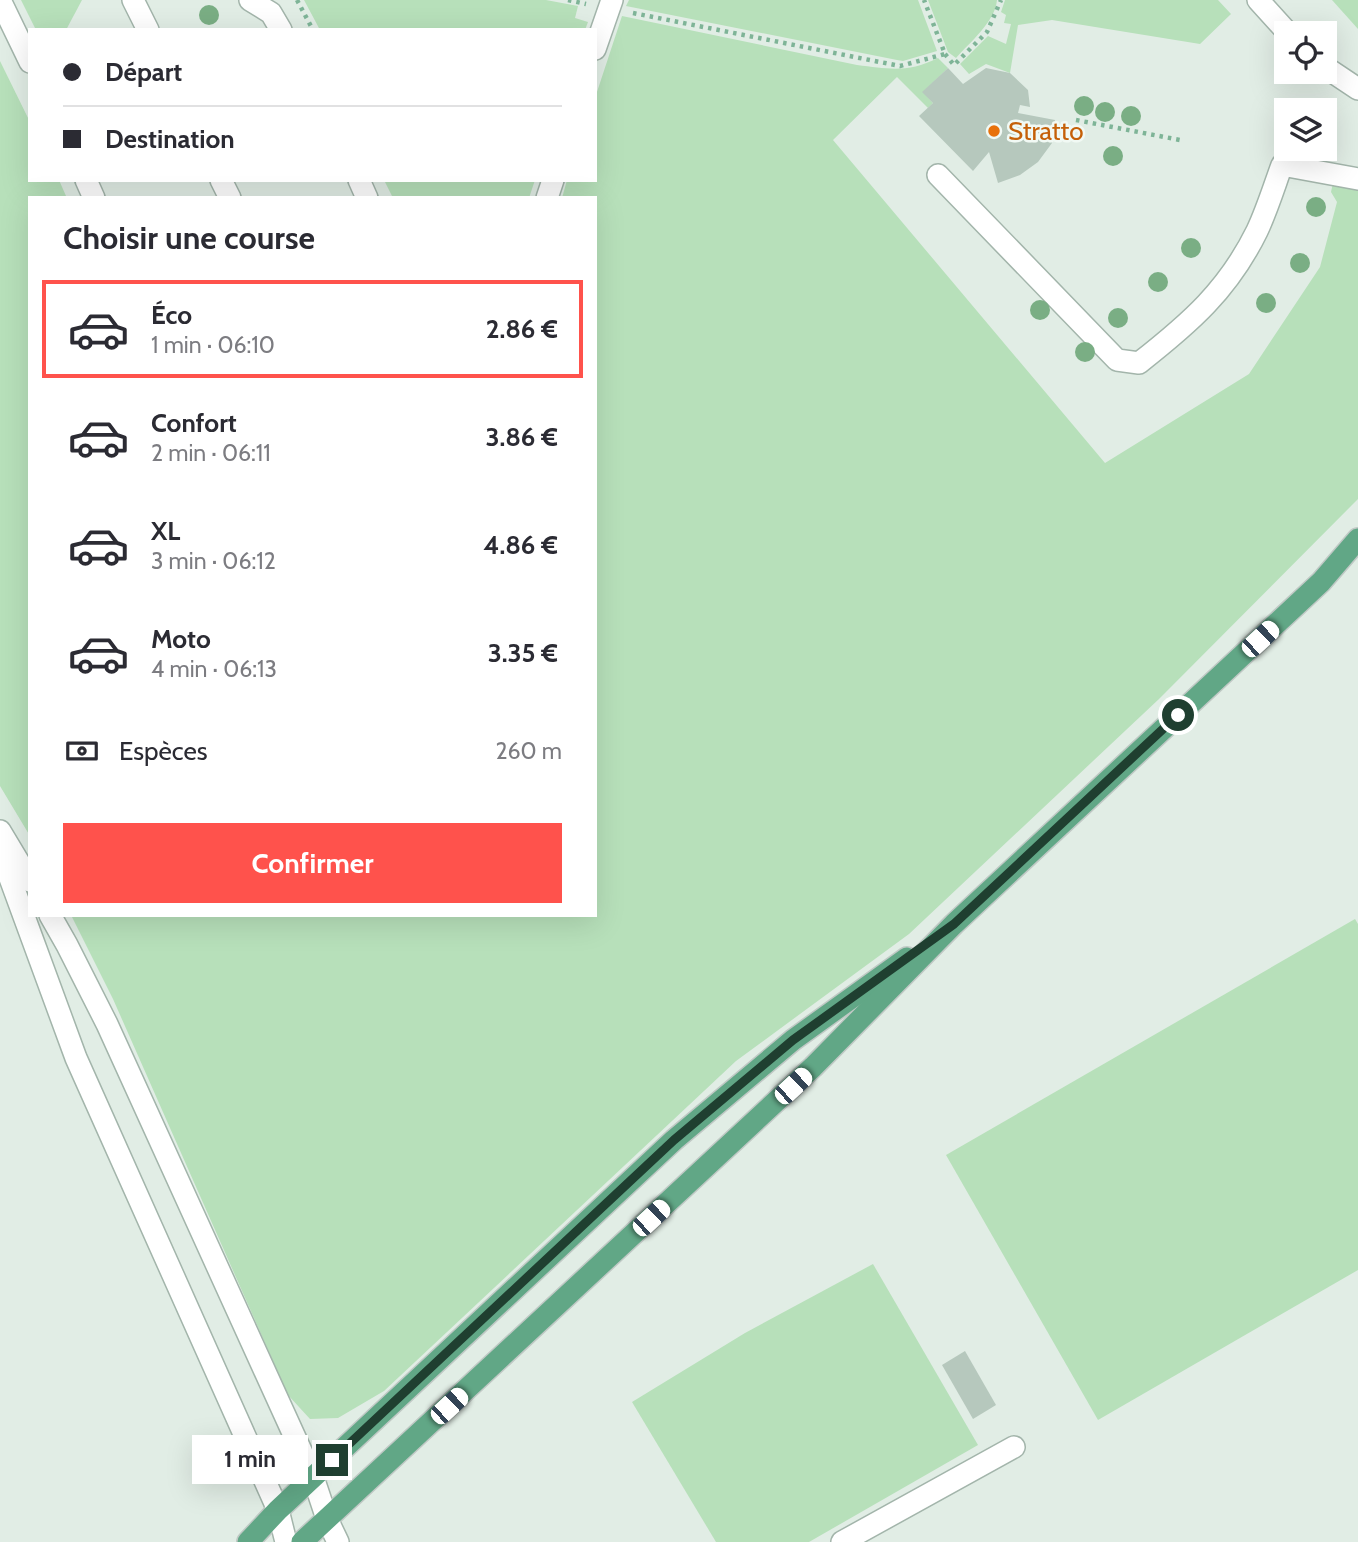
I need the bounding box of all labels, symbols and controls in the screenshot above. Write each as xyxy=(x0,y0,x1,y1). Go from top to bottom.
map controls xyxy=(1274,21,1337,161)
button: locate xyxy=(1274,21,1337,84)
text: Départ xyxy=(105,56,182,88)
button: layers xyxy=(1274,98,1337,161)
place label: Stratto xyxy=(1008,115,1084,147)
text: Destination xyxy=(105,123,235,155)
marker: Stratto xyxy=(986,123,1002,139)
text: Choisir une course xyxy=(63,218,315,257)
icon: car xyxy=(67,298,130,361)
text: Éco xyxy=(151,299,192,331)
text: 2.86 € xyxy=(486,313,558,345)
text: 1 min · 06:10 xyxy=(151,331,275,359)
icon: car xyxy=(67,406,130,469)
text: Confort xyxy=(151,407,237,439)
text: 3.86 € xyxy=(485,421,558,453)
text: 2 min · 06:11 xyxy=(151,439,271,467)
icon: car xyxy=(67,514,130,577)
text: XL xyxy=(151,515,180,547)
text: 4.86 € xyxy=(483,529,558,561)
text: 3 min · 06:12 xyxy=(151,547,276,575)
car xyxy=(1238,617,1283,661)
icon: car xyxy=(67,622,130,685)
text: Moto xyxy=(151,623,211,655)
text: 3.35 € xyxy=(488,637,558,669)
text: 4 min · 06:13 xyxy=(151,655,277,683)
route start xyxy=(1162,699,1194,731)
icon: cash xyxy=(63,732,101,770)
text: Espèces xyxy=(119,735,208,767)
text: 260 m xyxy=(495,737,562,765)
button: Confirmer xyxy=(63,823,562,903)
car xyxy=(771,1064,816,1108)
car xyxy=(629,1196,674,1240)
car xyxy=(427,1384,472,1428)
callout: 1 min xyxy=(192,1436,308,1484)
route end xyxy=(316,1444,348,1476)
text: 1 min xyxy=(224,1445,276,1473)

